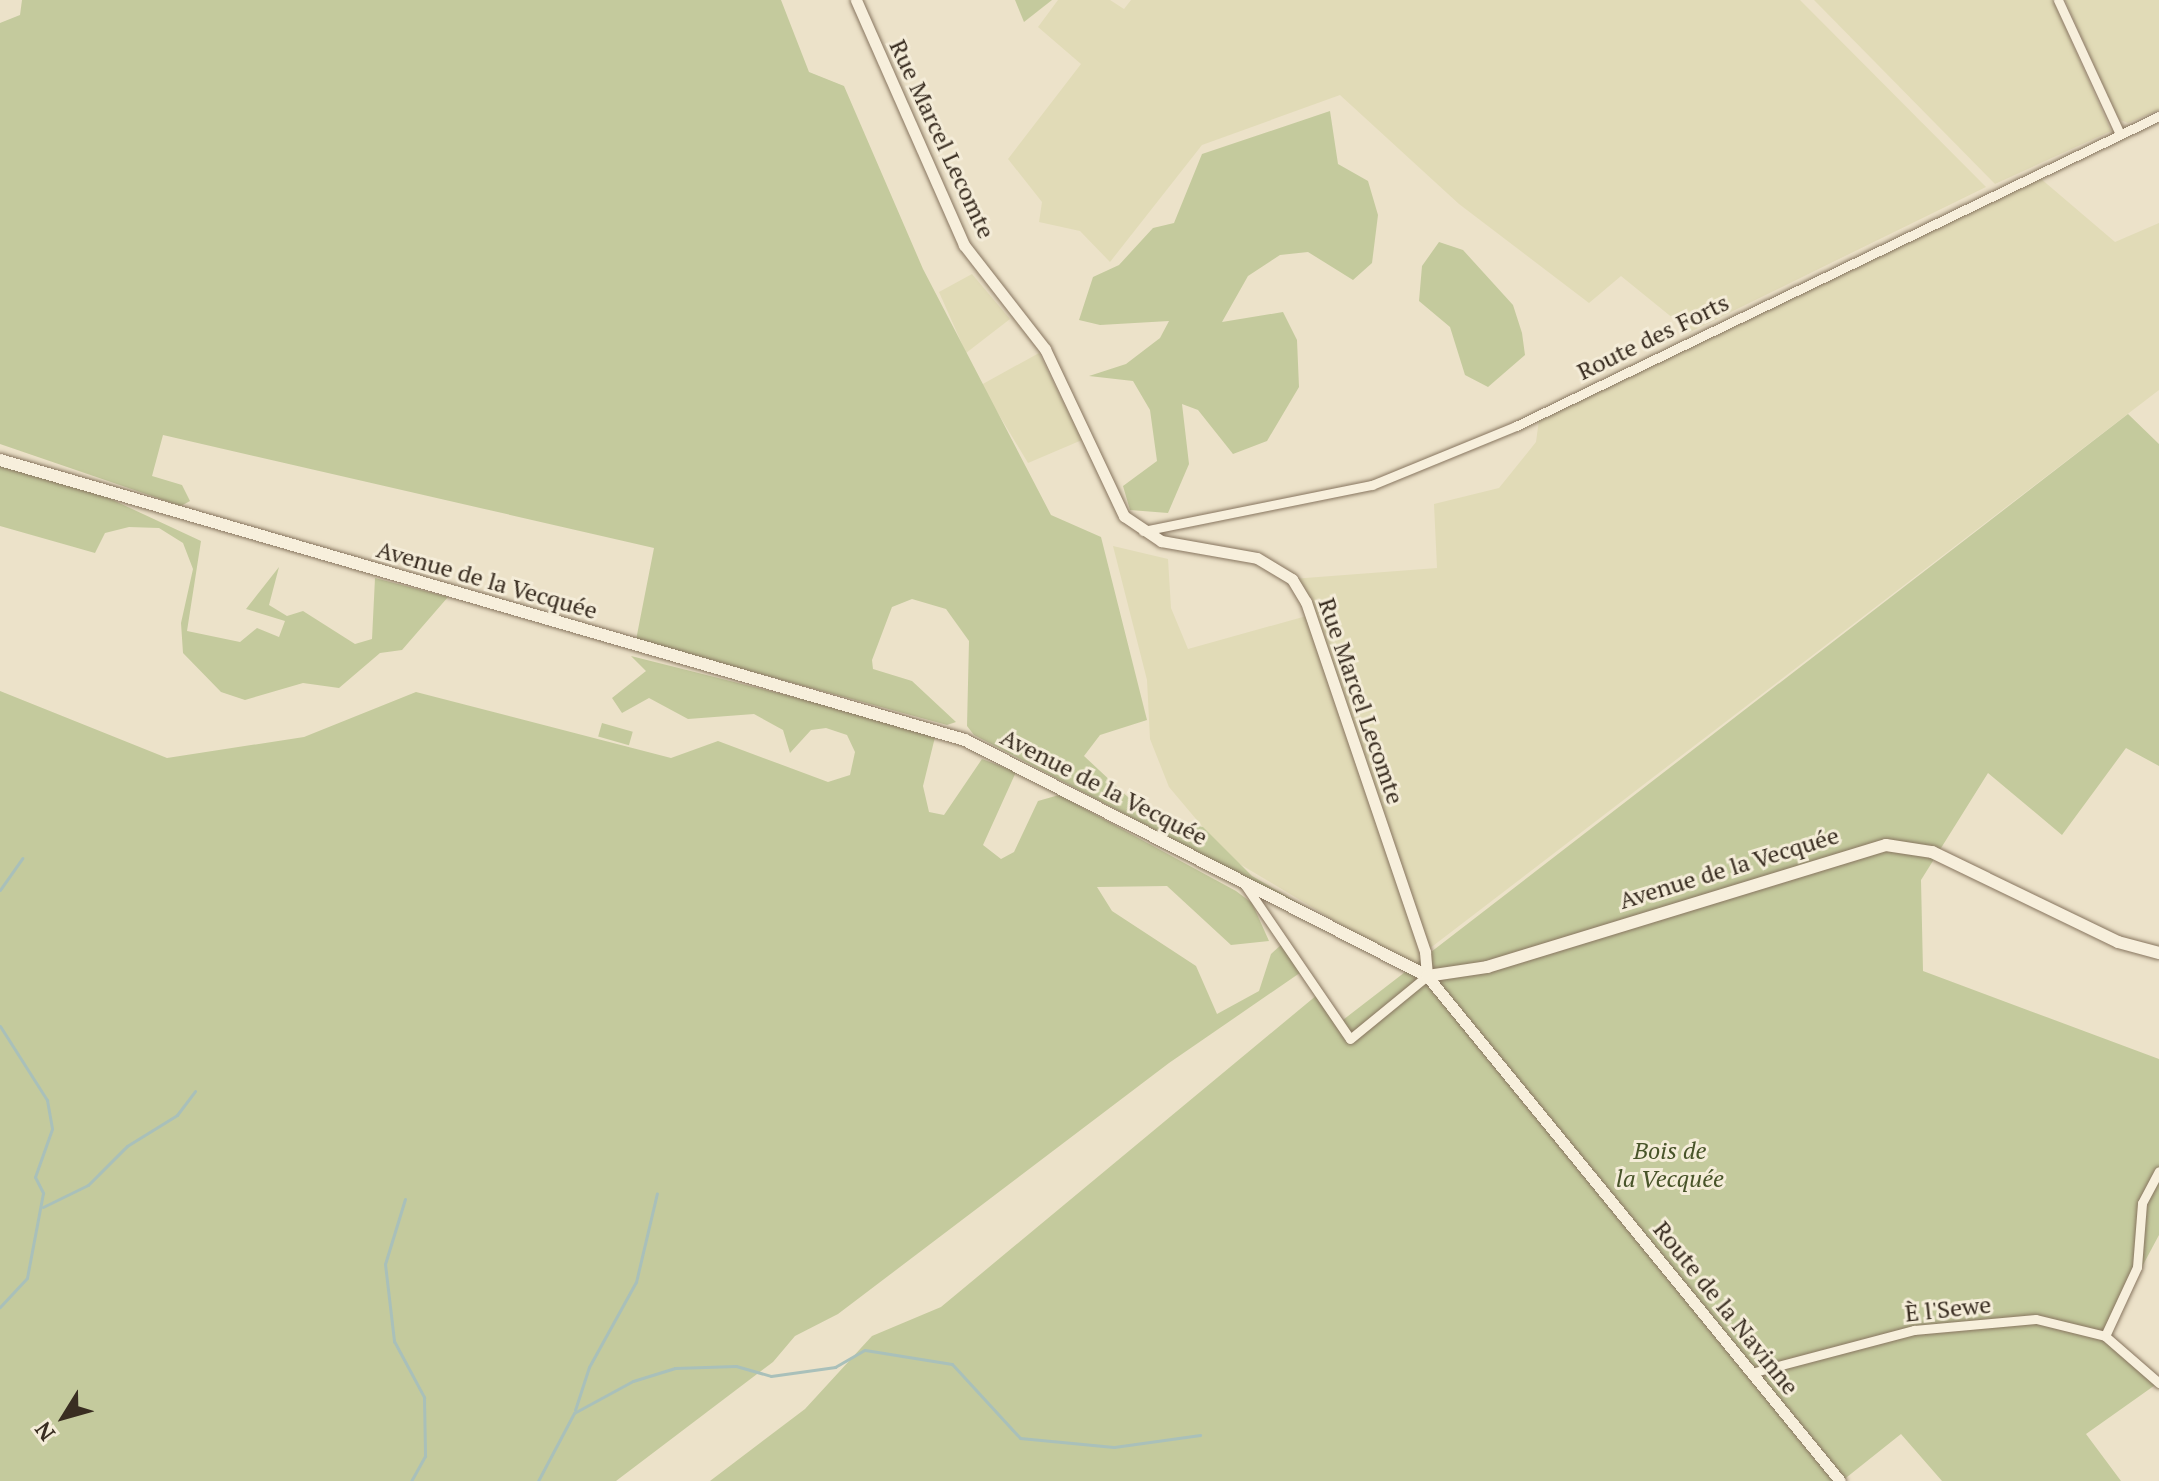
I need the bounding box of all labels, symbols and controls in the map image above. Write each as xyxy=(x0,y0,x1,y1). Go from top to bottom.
street label: Rue Marcel Lecomte xyxy=(883,35,1001,243)
street label: Route des Forts xyxy=(1572,288,1734,386)
street label: Avenue de la Vecquée xyxy=(373,535,601,625)
street label: Rue Marcel Lecomte xyxy=(1312,594,1410,808)
street label: Avenue de la Vecquée xyxy=(995,722,1213,852)
street label: Avenue de la Vecquée xyxy=(1615,821,1843,915)
park label: Bois de la Vecquée xyxy=(1616,1137,1724,1193)
street label: Route de la Navinne xyxy=(1647,1215,1805,1401)
street label: È l'Sewe xyxy=(1903,1290,1993,1328)
north arrow xyxy=(24,1377,104,1457)
text: N xyxy=(28,1416,61,1447)

